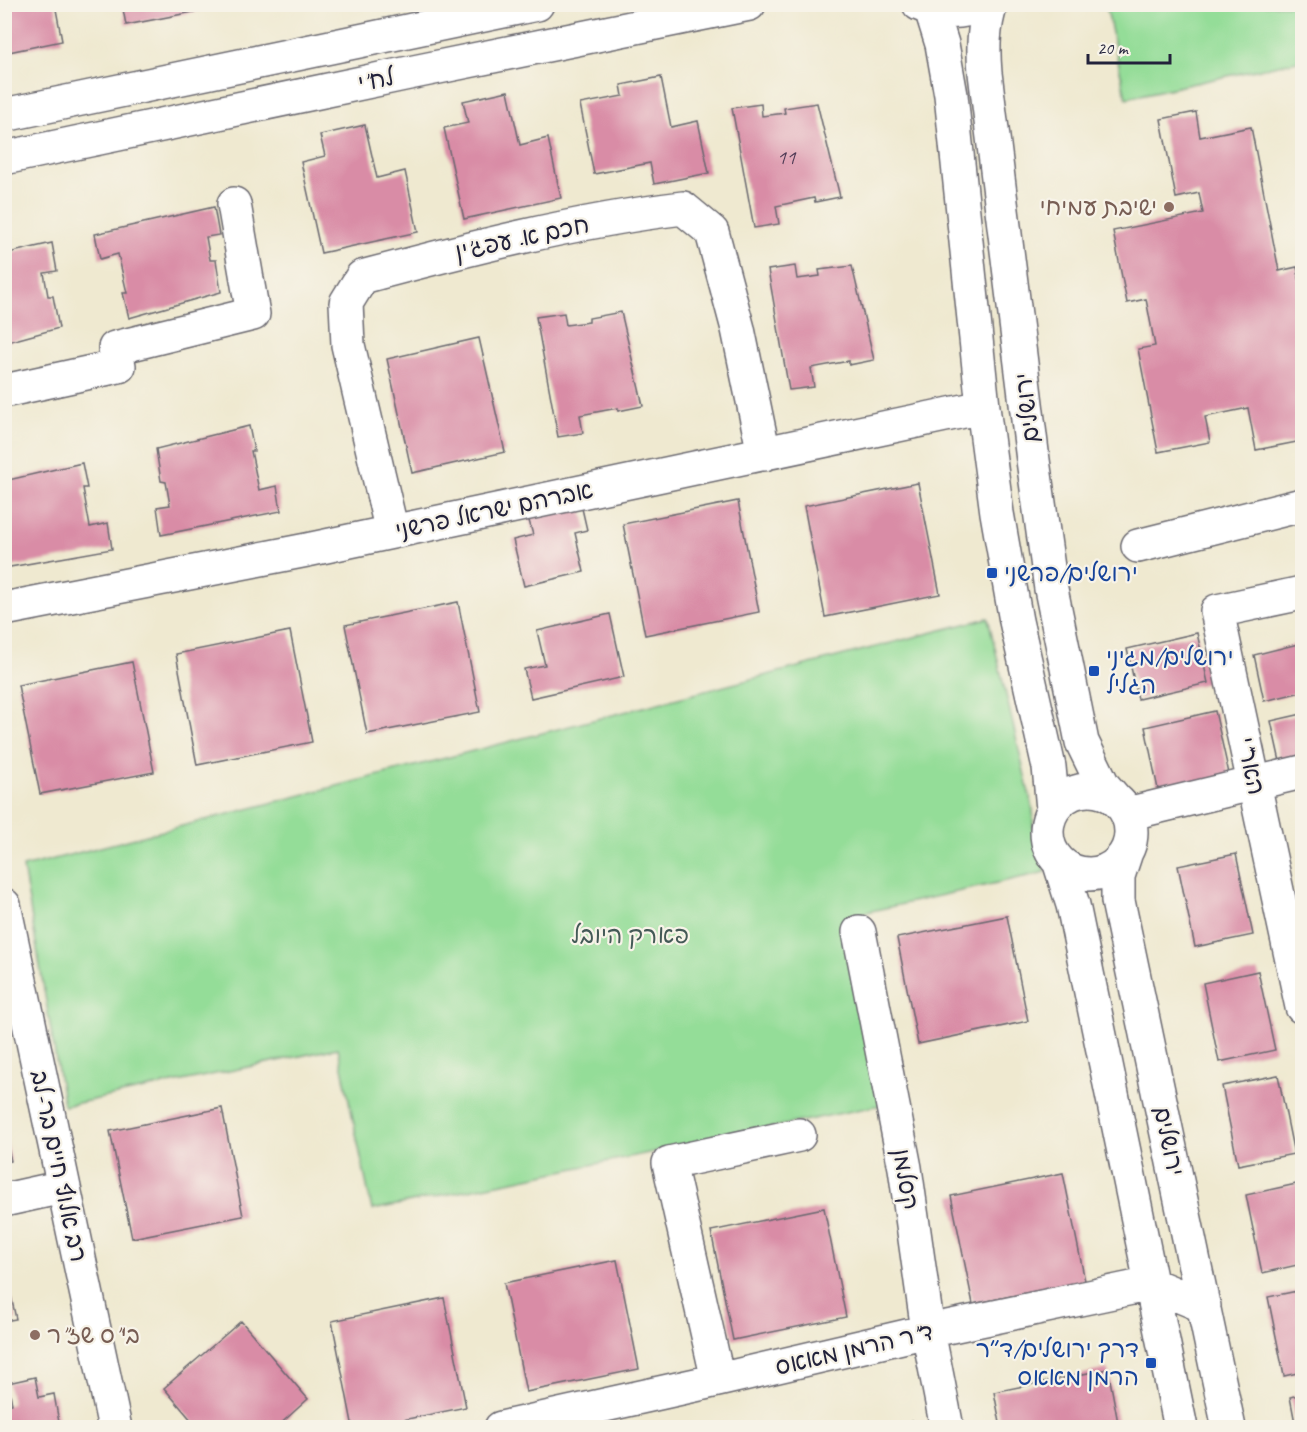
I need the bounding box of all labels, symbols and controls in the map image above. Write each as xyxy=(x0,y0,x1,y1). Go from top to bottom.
scale bar xyxy=(1088,27,1170,65)
text: 20 m xyxy=(1097,37,1130,59)
street label: לח"י xyxy=(355,61,398,98)
house number: 11 xyxy=(777,144,797,170)
place label: ישיבת עמיחי xyxy=(1039,192,1157,222)
marker: ישיבת עמיחי xyxy=(1162,200,1176,214)
street label: חכם א. עפג'ין xyxy=(452,209,592,267)
street label: ירושלים xyxy=(1008,371,1046,445)
street label: אברהם ישראל פרשני xyxy=(392,474,596,546)
place label: ירושלים/פרשני xyxy=(1004,558,1138,588)
marker: ירושלים/פרשני xyxy=(985,566,999,580)
place label: ירושלים/מגיני הגליל xyxy=(1106,642,1233,700)
marker: ירושלים/מגיני הגליל xyxy=(1087,664,1101,678)
street label: האר"י xyxy=(1230,735,1272,797)
park label: פארק היובל xyxy=(571,920,689,950)
street label: רב אלוף חיים בר-לב xyxy=(24,1067,94,1265)
street label: ירושלים xyxy=(1147,1103,1191,1179)
street label: קסלמן xyxy=(886,1146,926,1212)
street label: ד"ר הרמן מאאס xyxy=(772,1316,936,1382)
place label: בי"ס שז"ר xyxy=(47,1320,140,1350)
marker: בי"ס שז"ר xyxy=(28,1328,42,1342)
place label: דרך ירושלים/ד״ר הרמן מאאס xyxy=(976,1334,1139,1392)
marker: דרך ירושלים/ד״ר הרמן מאאס xyxy=(1144,1356,1158,1370)

